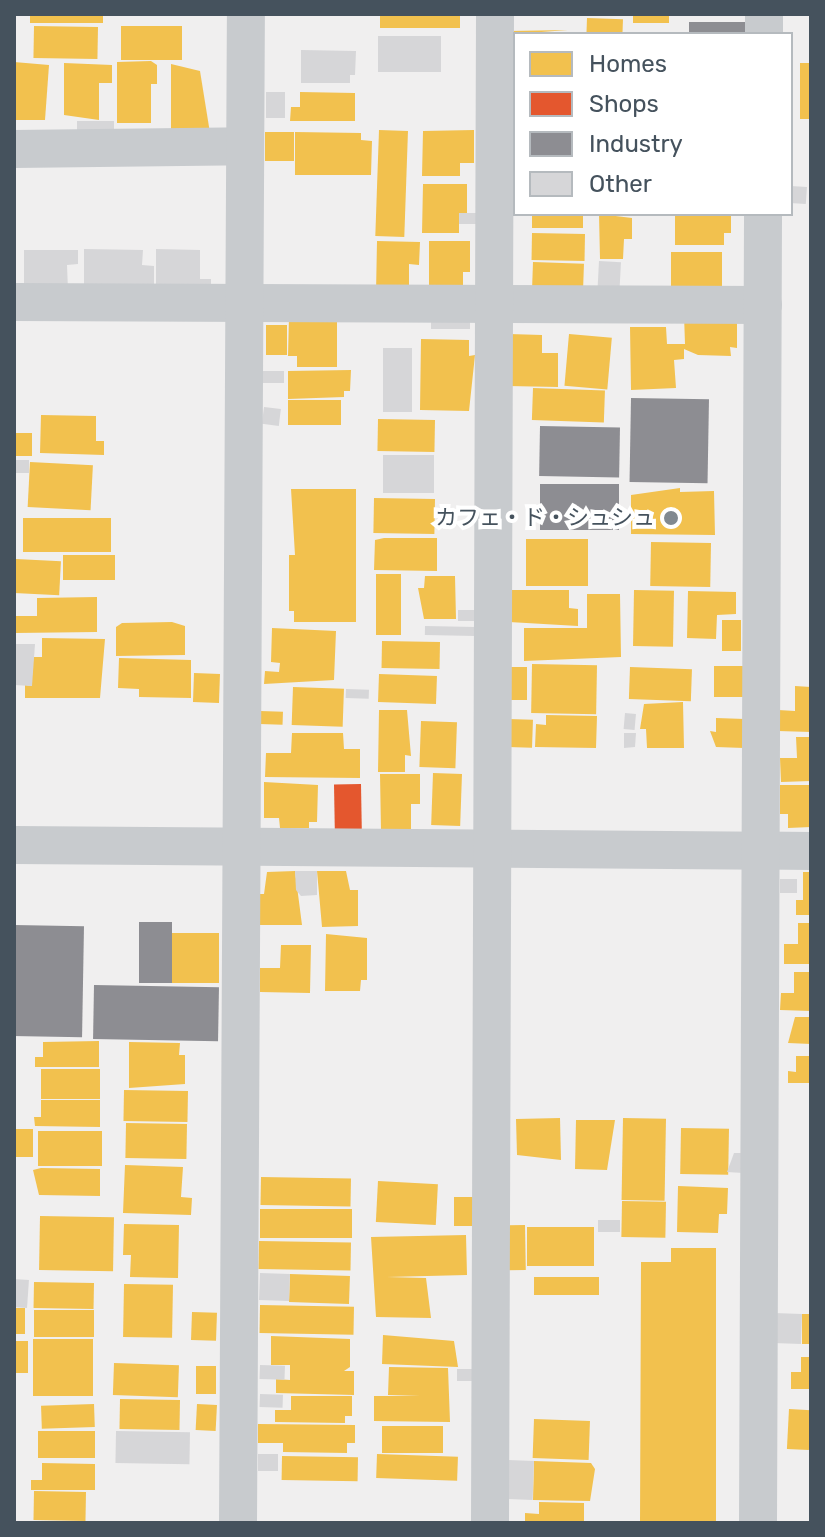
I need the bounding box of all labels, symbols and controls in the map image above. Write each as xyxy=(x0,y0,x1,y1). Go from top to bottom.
legend xyxy=(513,32,793,216)
text: Homes xyxy=(589,50,667,78)
text: Shops xyxy=(589,90,659,118)
text: Industry xyxy=(589,130,683,158)
text: Other xyxy=(589,170,652,198)
place label: カフェ・ド・シュシュ xyxy=(435,505,655,531)
marker: カフェ・ド・シュシュ xyxy=(662,509,680,527)

